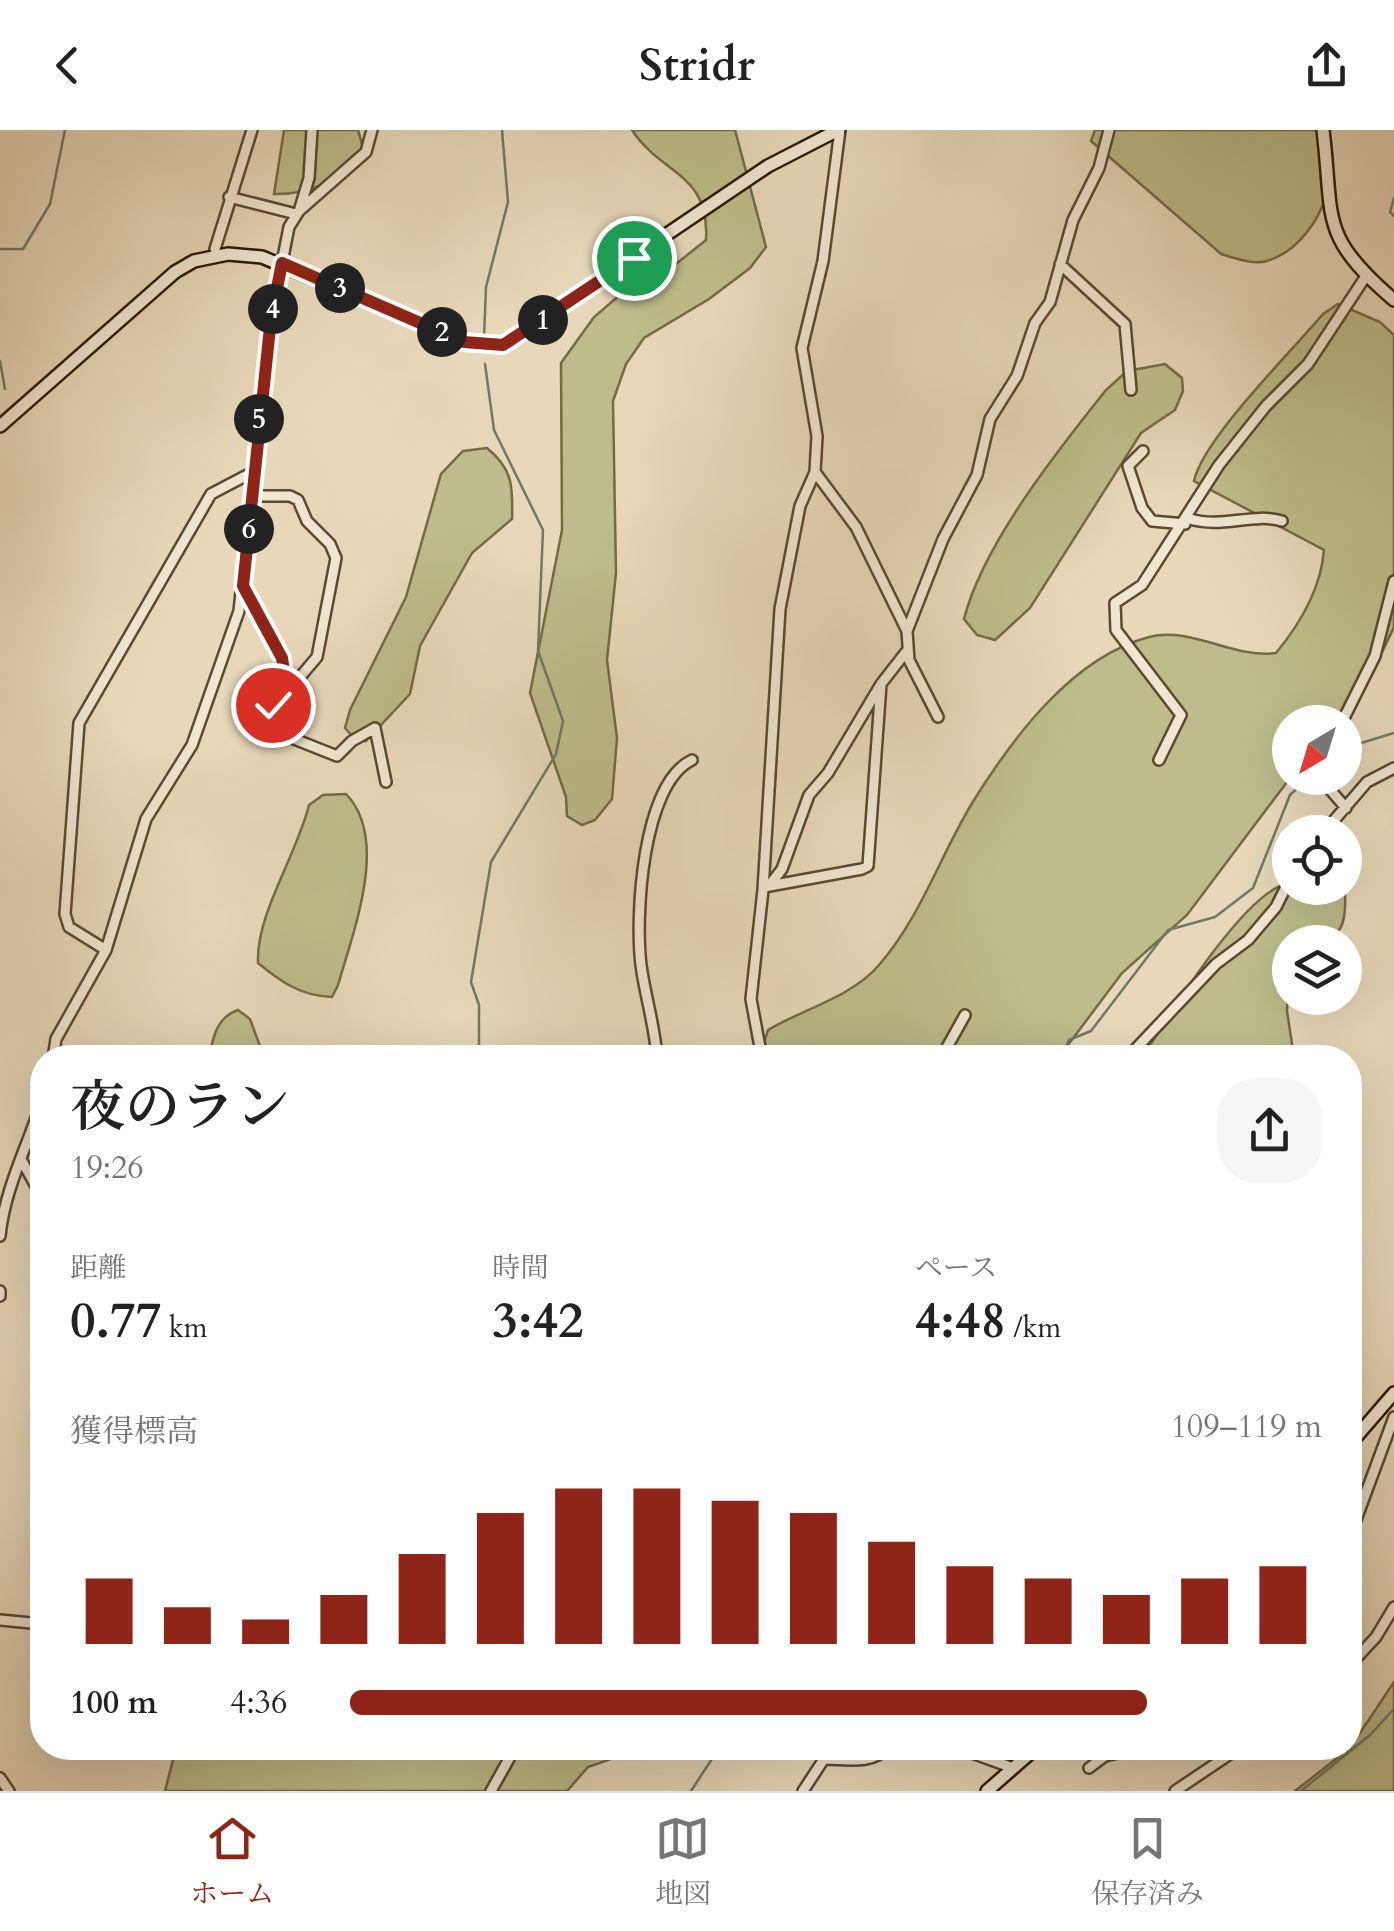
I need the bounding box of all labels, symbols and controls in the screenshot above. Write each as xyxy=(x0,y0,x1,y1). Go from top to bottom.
text: Stridr xyxy=(639,35,755,96)
icon: back xyxy=(40,38,95,93)
icon: share xyxy=(1299,38,1354,93)
pin xyxy=(592,216,677,301)
icon: arrive xyxy=(607,231,662,286)
pin: 3 xyxy=(315,263,365,313)
text: 3 xyxy=(333,269,347,307)
pin: 4 xyxy=(248,284,298,334)
text: 4 xyxy=(266,290,280,328)
pin: 1 xyxy=(518,295,568,345)
text: 1 xyxy=(536,301,550,339)
pin: 2 xyxy=(417,307,467,357)
text: 2 xyxy=(435,313,449,351)
pin: 5 xyxy=(234,394,284,444)
text: 5 xyxy=(252,400,266,438)
pin: 6 xyxy=(224,504,274,554)
text: 6 xyxy=(242,510,256,548)
pin xyxy=(231,663,316,748)
icon: check xyxy=(246,678,301,733)
north arrow xyxy=(1272,705,1362,795)
map controls xyxy=(1272,705,1362,1015)
button: locate xyxy=(1272,815,1362,905)
button: layers xyxy=(1272,925,1362,1015)
text: 夜のラン xyxy=(70,1071,290,1145)
button: share xyxy=(1217,1078,1322,1183)
text: 19:26 xyxy=(70,1146,144,1190)
text: 距離 xyxy=(70,1249,126,1287)
text: 時間 xyxy=(492,1249,548,1287)
text: ペース xyxy=(915,1249,997,1287)
text: 0.77 xyxy=(70,1287,161,1355)
text: 3:42 xyxy=(492,1287,584,1355)
text: 4:48 xyxy=(915,1287,1006,1355)
text: km xyxy=(161,1309,208,1347)
text: /km xyxy=(1006,1309,1061,1347)
text: 109–119 m xyxy=(1170,1405,1322,1449)
text: 獲得標高 xyxy=(70,1410,198,1454)
text: 100 m xyxy=(70,1681,157,1725)
text: 4:36 xyxy=(230,1681,287,1725)
tab: ホーム xyxy=(190,1811,274,1913)
tab: 地図 xyxy=(655,1811,711,1913)
tab: 保存済み xyxy=(1092,1811,1204,1913)

